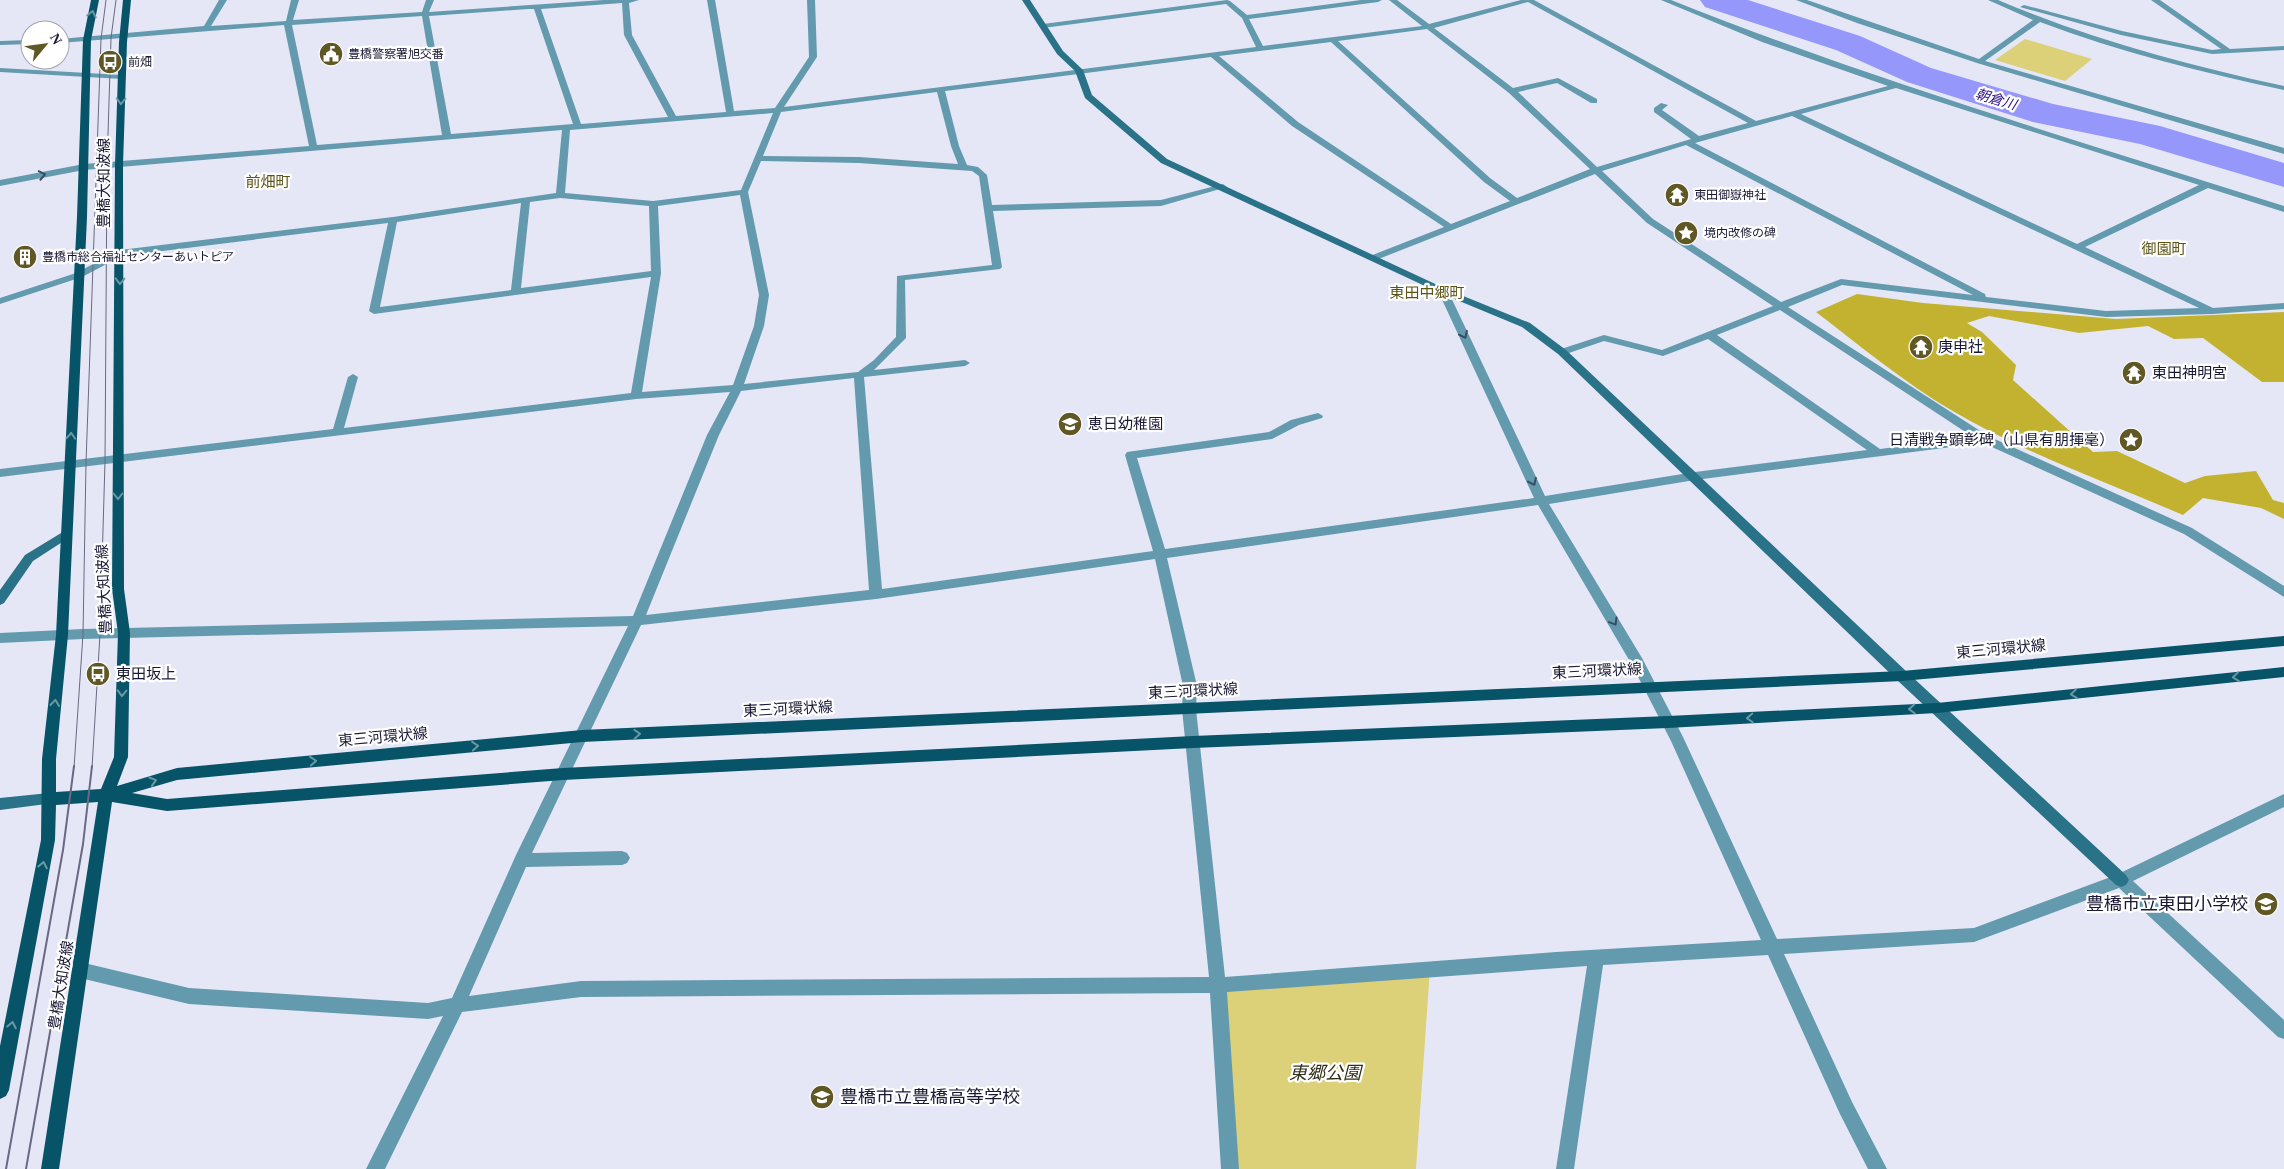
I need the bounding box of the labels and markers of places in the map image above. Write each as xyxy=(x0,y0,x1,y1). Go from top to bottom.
public building icon: 豊橋警察署旭交番 xyxy=(318,41,344,67)
place label: 豊橋警察署旭交番 xyxy=(348,47,444,61)
bus stop icon: 前畑 xyxy=(97,49,123,75)
place label: 前畑 xyxy=(128,55,152,69)
temple icon: 東田御嶽神社 xyxy=(1664,182,1690,208)
place label: 東田御嶽神社 xyxy=(1694,188,1766,202)
place icon: 境内改修の碑 xyxy=(1673,220,1699,246)
place label: 境内改修の碑 xyxy=(1704,226,1776,240)
building icon: 豊橋市総合福祉センターあいトピア xyxy=(12,244,38,270)
place label: 豊橋市総合福祉センターあいトピア xyxy=(42,250,234,264)
temple icon: 庚申社 xyxy=(1908,334,1934,360)
place label: 庚申社 xyxy=(1938,339,1983,355)
temple icon: 東田神明宮 xyxy=(2121,360,2147,386)
place label: 東田神明宮 xyxy=(2152,365,2227,381)
school or university icon: 恵日幼稚園 xyxy=(1057,411,1083,437)
place label: 恵日幼稚園 xyxy=(1088,416,1163,432)
place icon: 日清戦争顕彰碑（山県有朋揮毫） xyxy=(2118,427,2144,453)
place label: 日清戦争顕彰碑（山県有朋揮毫） xyxy=(1889,431,2114,448)
bus stop icon: 東田坂上 xyxy=(85,661,111,687)
place label: 東田坂上 xyxy=(116,666,176,682)
school or university icon: 豊橋市立東田小学校 xyxy=(2253,891,2279,917)
place label: 豊橋市立東田小学校 xyxy=(2086,894,2248,914)
school or university icon: 豊橋市立豊橋高等学校 xyxy=(809,1084,835,1110)
place label: 豊橋市立豊橋高等学校 xyxy=(840,1087,1020,1107)

